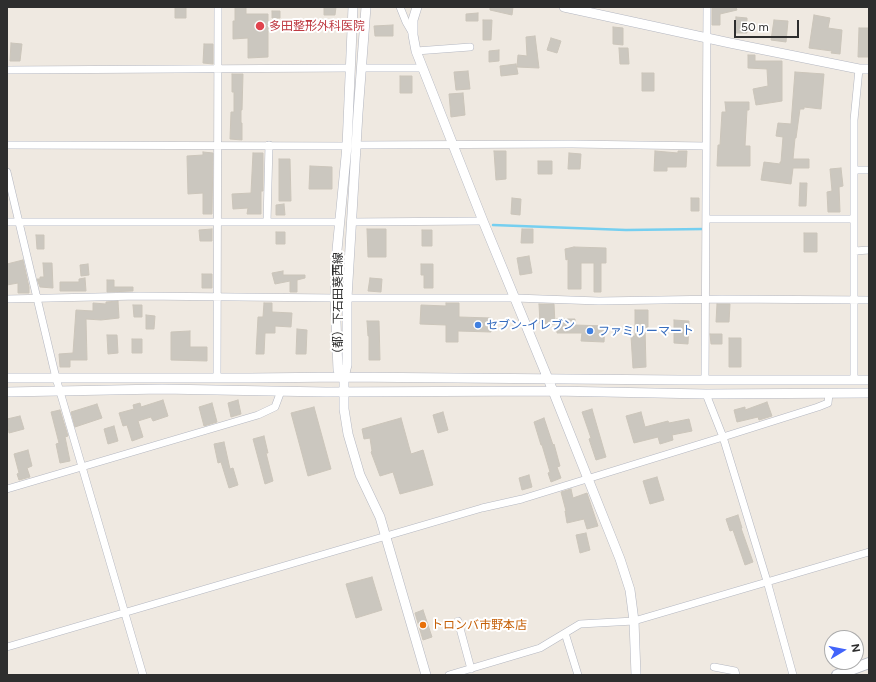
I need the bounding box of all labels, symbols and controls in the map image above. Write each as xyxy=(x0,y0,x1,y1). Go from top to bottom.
scale bar xyxy=(736,12,801,38)
place label: 多田整形外科医院 xyxy=(269,19,365,33)
marker: 多田整形外科医院 xyxy=(254,20,266,32)
text: 50 m xyxy=(741,20,769,34)
street label: （都）下石田葵西線 xyxy=(331,252,345,360)
place label: セブン-イレブン xyxy=(486,318,575,332)
marker: セブン-イレブン xyxy=(473,320,483,330)
place label: ファミリーマート xyxy=(598,324,694,338)
marker: ファミリーマート xyxy=(585,326,595,336)
place label: トロンバ市野本店 xyxy=(431,618,527,632)
marker: トロンバ市野本店 xyxy=(418,620,428,630)
north arrow xyxy=(824,630,864,670)
text: N xyxy=(848,643,862,653)

